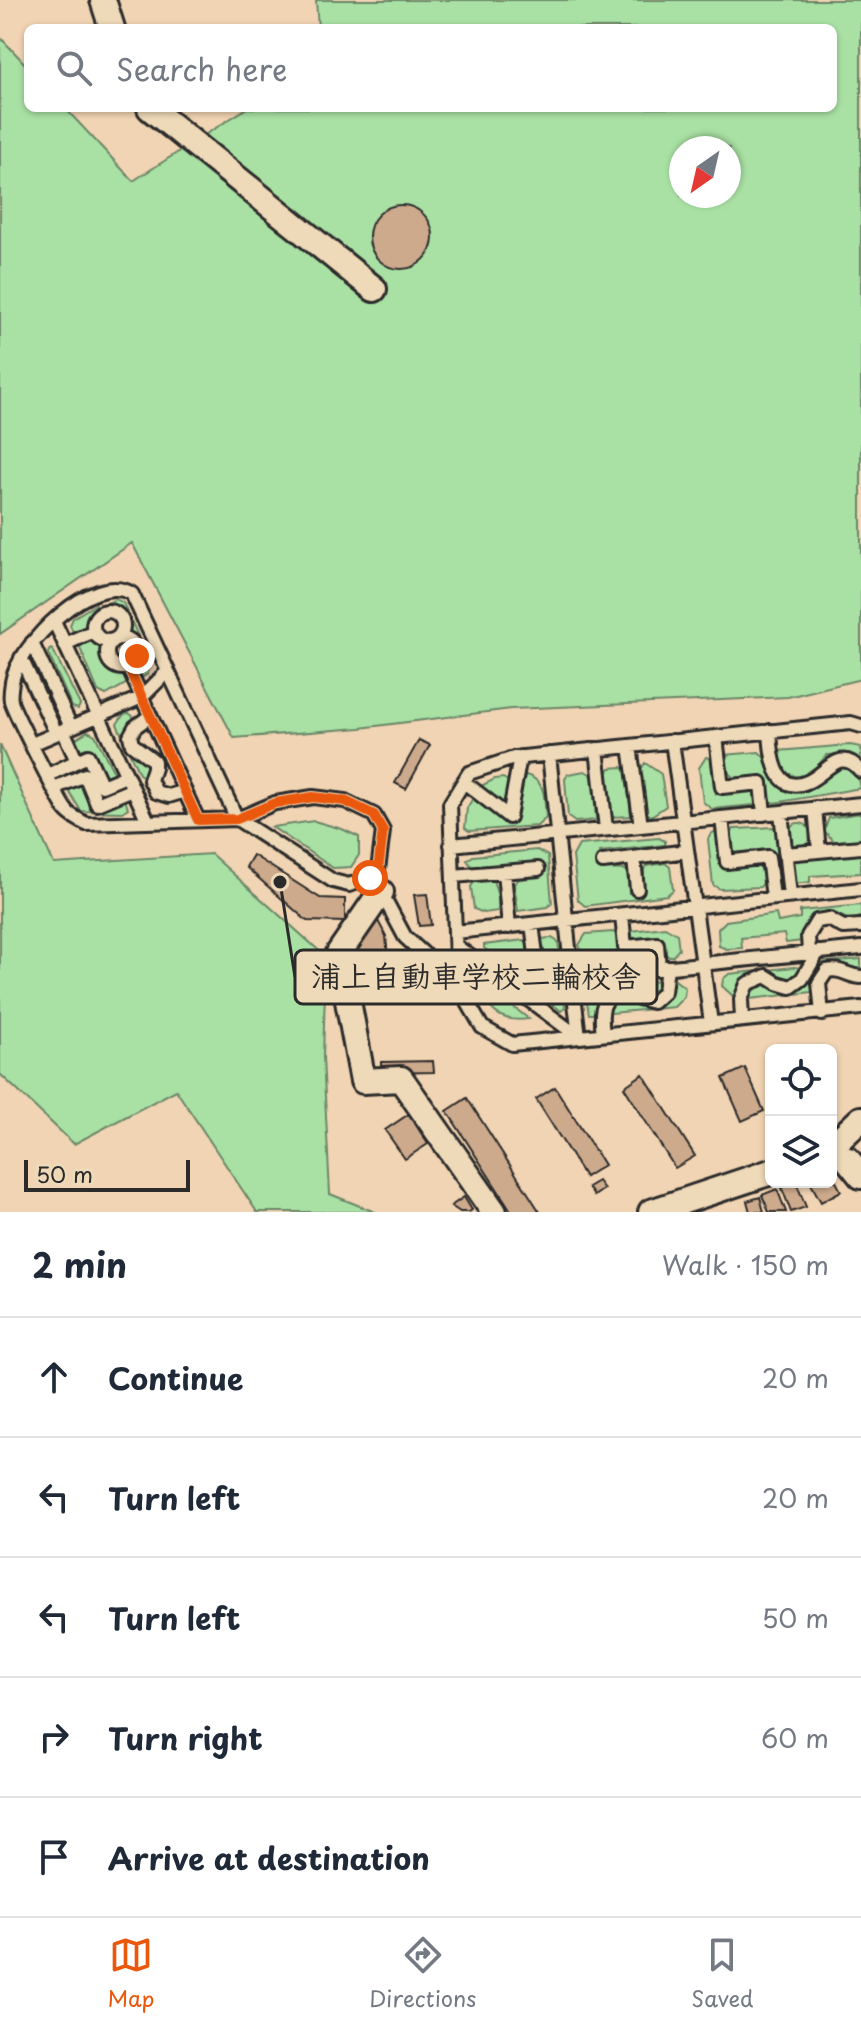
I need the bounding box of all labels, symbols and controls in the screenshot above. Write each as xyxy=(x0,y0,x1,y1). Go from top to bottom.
search box xyxy=(24,24,837,112)
icon: search xyxy=(52,46,96,90)
text: Search here xyxy=(116,46,288,91)
north arrow xyxy=(669,136,741,208)
route end xyxy=(119,638,155,674)
route start xyxy=(352,860,388,896)
callout: 浦上自動車学校二輪校舎 xyxy=(295,950,657,1004)
text: 浦上自動車学校二輪校舎 xyxy=(311,952,641,997)
map controls xyxy=(765,1044,837,1188)
button: locate xyxy=(765,1044,837,1116)
button: layers xyxy=(765,1116,837,1188)
scale bar xyxy=(24,1156,190,1192)
text: 50 m xyxy=(36,1157,93,1190)
text: 2 min xyxy=(32,1238,127,1290)
text: Walk · 150 m xyxy=(662,1245,829,1284)
icon: ahead xyxy=(32,1355,76,1399)
text: Continue xyxy=(108,1355,243,1400)
text: 20 m xyxy=(762,1358,829,1397)
icon: left xyxy=(32,1475,76,1519)
text: Turn left xyxy=(108,1475,240,1520)
text: 20 m xyxy=(762,1478,829,1517)
icon: left xyxy=(32,1595,76,1639)
text: Turn left xyxy=(108,1595,240,1640)
text: 50 m xyxy=(762,1598,829,1637)
icon: right xyxy=(32,1715,76,1759)
text: Turn right xyxy=(108,1715,263,1760)
text: 60 m xyxy=(761,1718,829,1757)
icon: arrive xyxy=(32,1835,76,1879)
text: Arrive at destination xyxy=(108,1835,430,1880)
tab: Map xyxy=(107,1933,154,2014)
tab: Directions xyxy=(369,1933,476,2014)
tab: Saved xyxy=(691,1933,754,2014)

